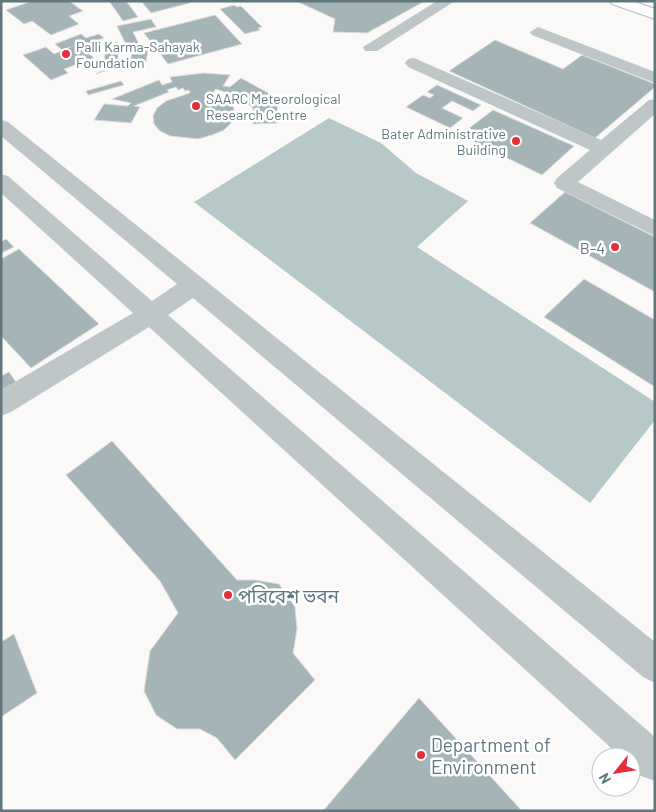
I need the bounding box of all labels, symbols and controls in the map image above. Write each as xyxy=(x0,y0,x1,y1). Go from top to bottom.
place label: Palli Karma-Sahayak Foundation xyxy=(76,38,200,71)
marker: Palli Karma-Sahayak Foundation xyxy=(60,48,72,60)
place label: SAARC Meteorological Research Centre xyxy=(206,90,341,123)
marker: SAARC Meteorological Research Centre xyxy=(190,100,202,112)
place label: Bater Administrative Building xyxy=(381,125,506,158)
marker: Bater Administrative Building xyxy=(510,135,522,147)
place label: B-4 xyxy=(580,238,605,257)
marker: B-4 xyxy=(609,241,621,253)
place label: পরিবেশ ভবন xyxy=(238,584,340,607)
marker: পরিবেশ ভবন xyxy=(222,589,234,601)
place label: Department of Environment xyxy=(431,733,551,778)
north arrow xyxy=(591,747,641,797)
marker: Department of Environment xyxy=(415,749,427,761)
text: N xyxy=(595,770,614,787)

